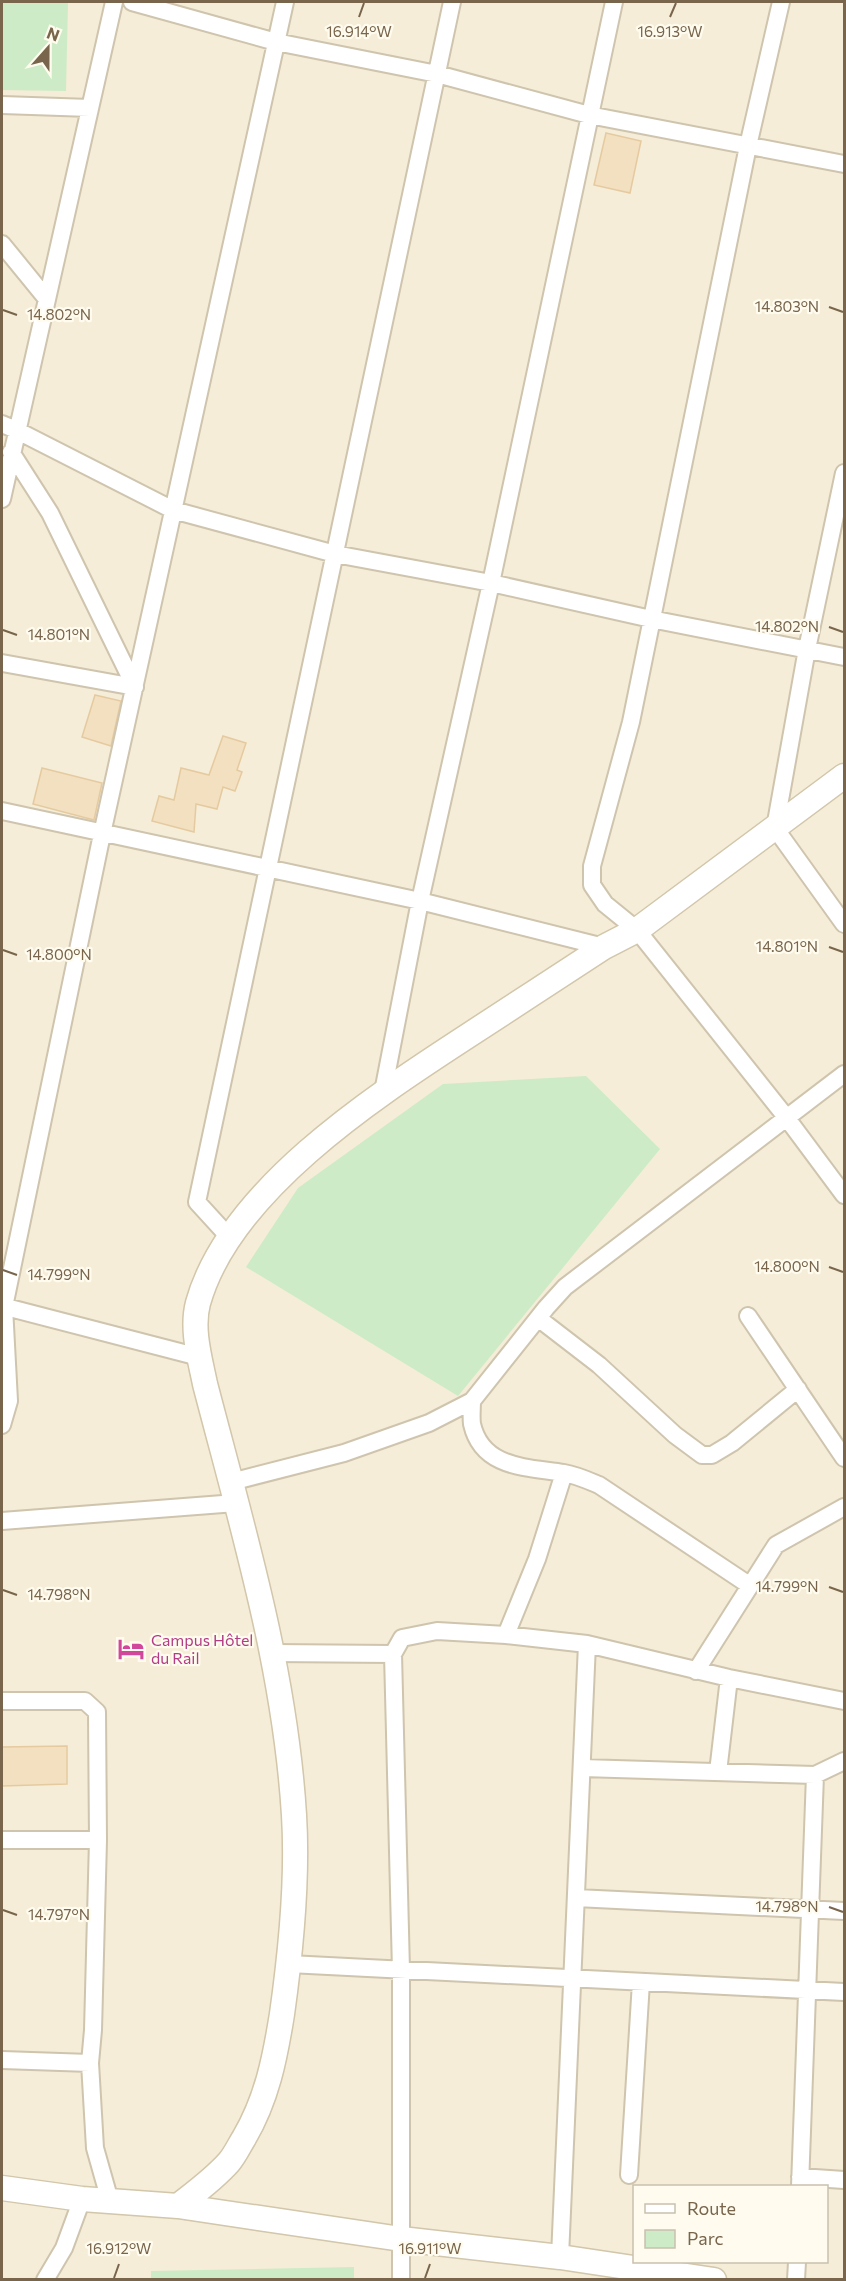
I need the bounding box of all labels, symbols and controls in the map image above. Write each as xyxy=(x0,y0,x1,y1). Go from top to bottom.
north arrow xyxy=(18,18,78,78)
text: 16.914°W xyxy=(326,22,392,40)
text: 16.913°W xyxy=(638,22,702,40)
text: N xyxy=(45,23,63,45)
text: 14.803°N xyxy=(755,297,819,315)
text: 14.802°N xyxy=(27,305,91,323)
text: 14.802°N xyxy=(755,617,819,635)
text: 14.801°N xyxy=(28,625,90,643)
text: 14.801°N xyxy=(756,937,818,955)
text: 14.800°N xyxy=(26,945,92,963)
text: 14.800°N xyxy=(754,1257,820,1275)
text: 14.799°N xyxy=(27,1265,91,1283)
text: 14.799°N xyxy=(755,1577,819,1595)
text: 14.798°N xyxy=(27,1585,91,1603)
place label: Campus Hôtel du Rail xyxy=(151,1630,253,1667)
hotel icon: Campus Hôtel du Rail xyxy=(116,1634,146,1664)
text: 14.798°N xyxy=(755,1897,819,1915)
text: 14.797°N xyxy=(28,1905,90,1923)
legend xyxy=(633,2185,828,2263)
text: Route xyxy=(687,2197,736,2219)
text: Parc xyxy=(687,2227,724,2249)
text: 16.912°W xyxy=(87,2239,151,2257)
text: 16.911°W xyxy=(399,2239,461,2257)

